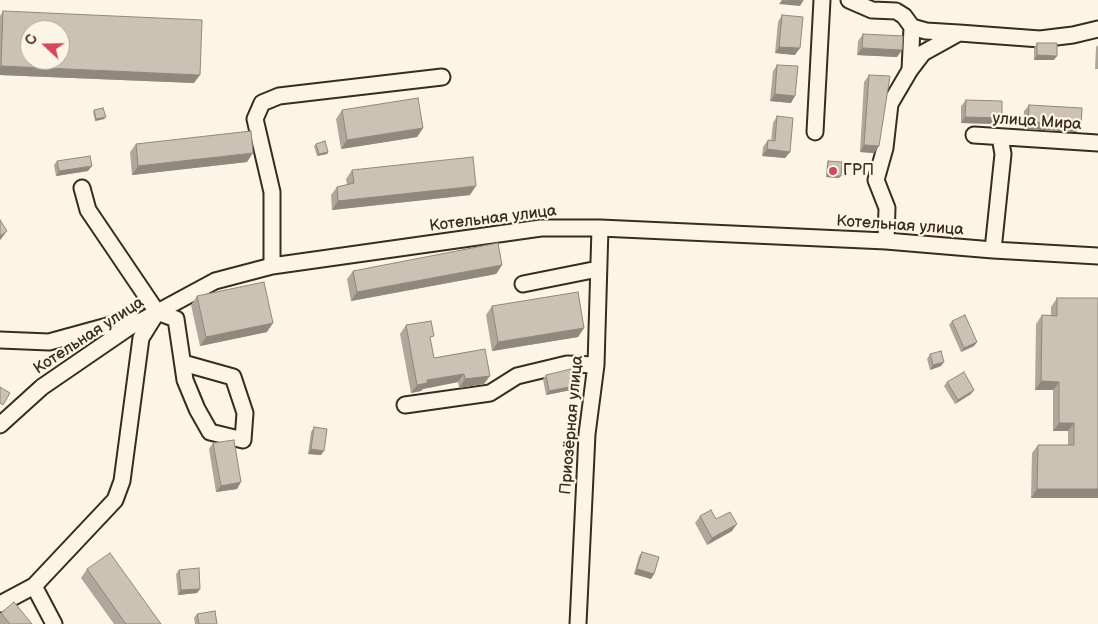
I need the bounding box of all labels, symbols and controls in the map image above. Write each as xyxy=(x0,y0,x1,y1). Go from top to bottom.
north arrow xyxy=(20,20,70,70)
text: С xyxy=(22,32,41,47)
street label: улица Мира xyxy=(992,109,1082,135)
place label: ГРП xyxy=(843,161,874,181)
marker: ГРП xyxy=(827,165,839,177)
street label: Котельная улица xyxy=(428,202,558,236)
street label: Котельная улица xyxy=(836,212,964,240)
street label: Котельная улица xyxy=(30,293,148,379)
street label: Приозёрная улица xyxy=(556,355,588,495)

